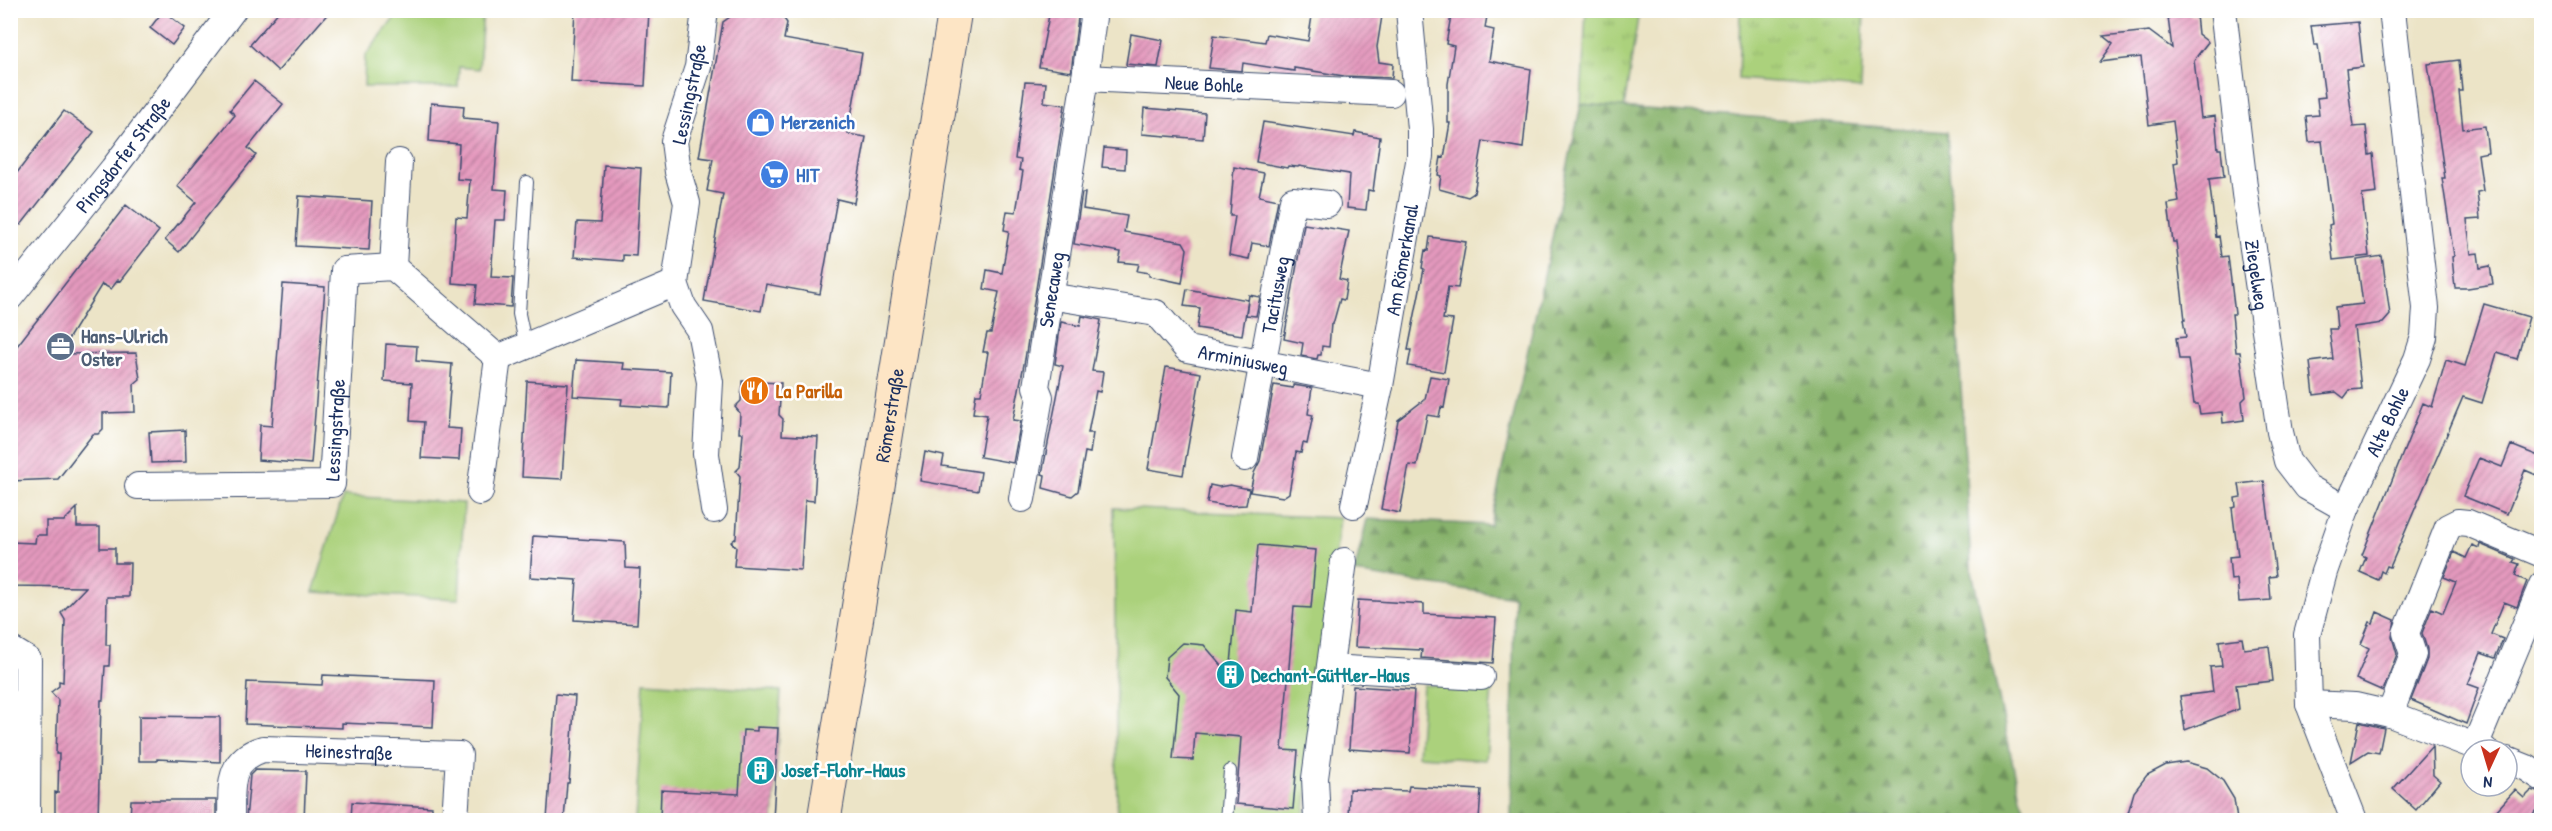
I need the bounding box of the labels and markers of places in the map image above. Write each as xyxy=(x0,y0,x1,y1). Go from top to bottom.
shop icon: Merzenich xyxy=(744,106,776,138)
place label: Merzenich xyxy=(781,108,855,135)
supermarket icon: HIT xyxy=(759,159,791,191)
place label: HIT xyxy=(796,161,820,188)
place label: Hans-Ulrich Oster xyxy=(81,322,168,372)
office icon: Hans-Ulrich Oster xyxy=(44,331,76,363)
restaurant icon: La Parilla xyxy=(739,375,771,407)
place label: La Parilla xyxy=(776,377,842,404)
building icon: Dechant-Güttler-Haus xyxy=(1214,659,1246,691)
place label: Dechant-Güttler-Haus xyxy=(1251,661,1410,688)
building icon: Josef-Flohr-Haus xyxy=(744,754,776,786)
place label: Josef-Flohr-Haus xyxy=(781,756,906,783)

